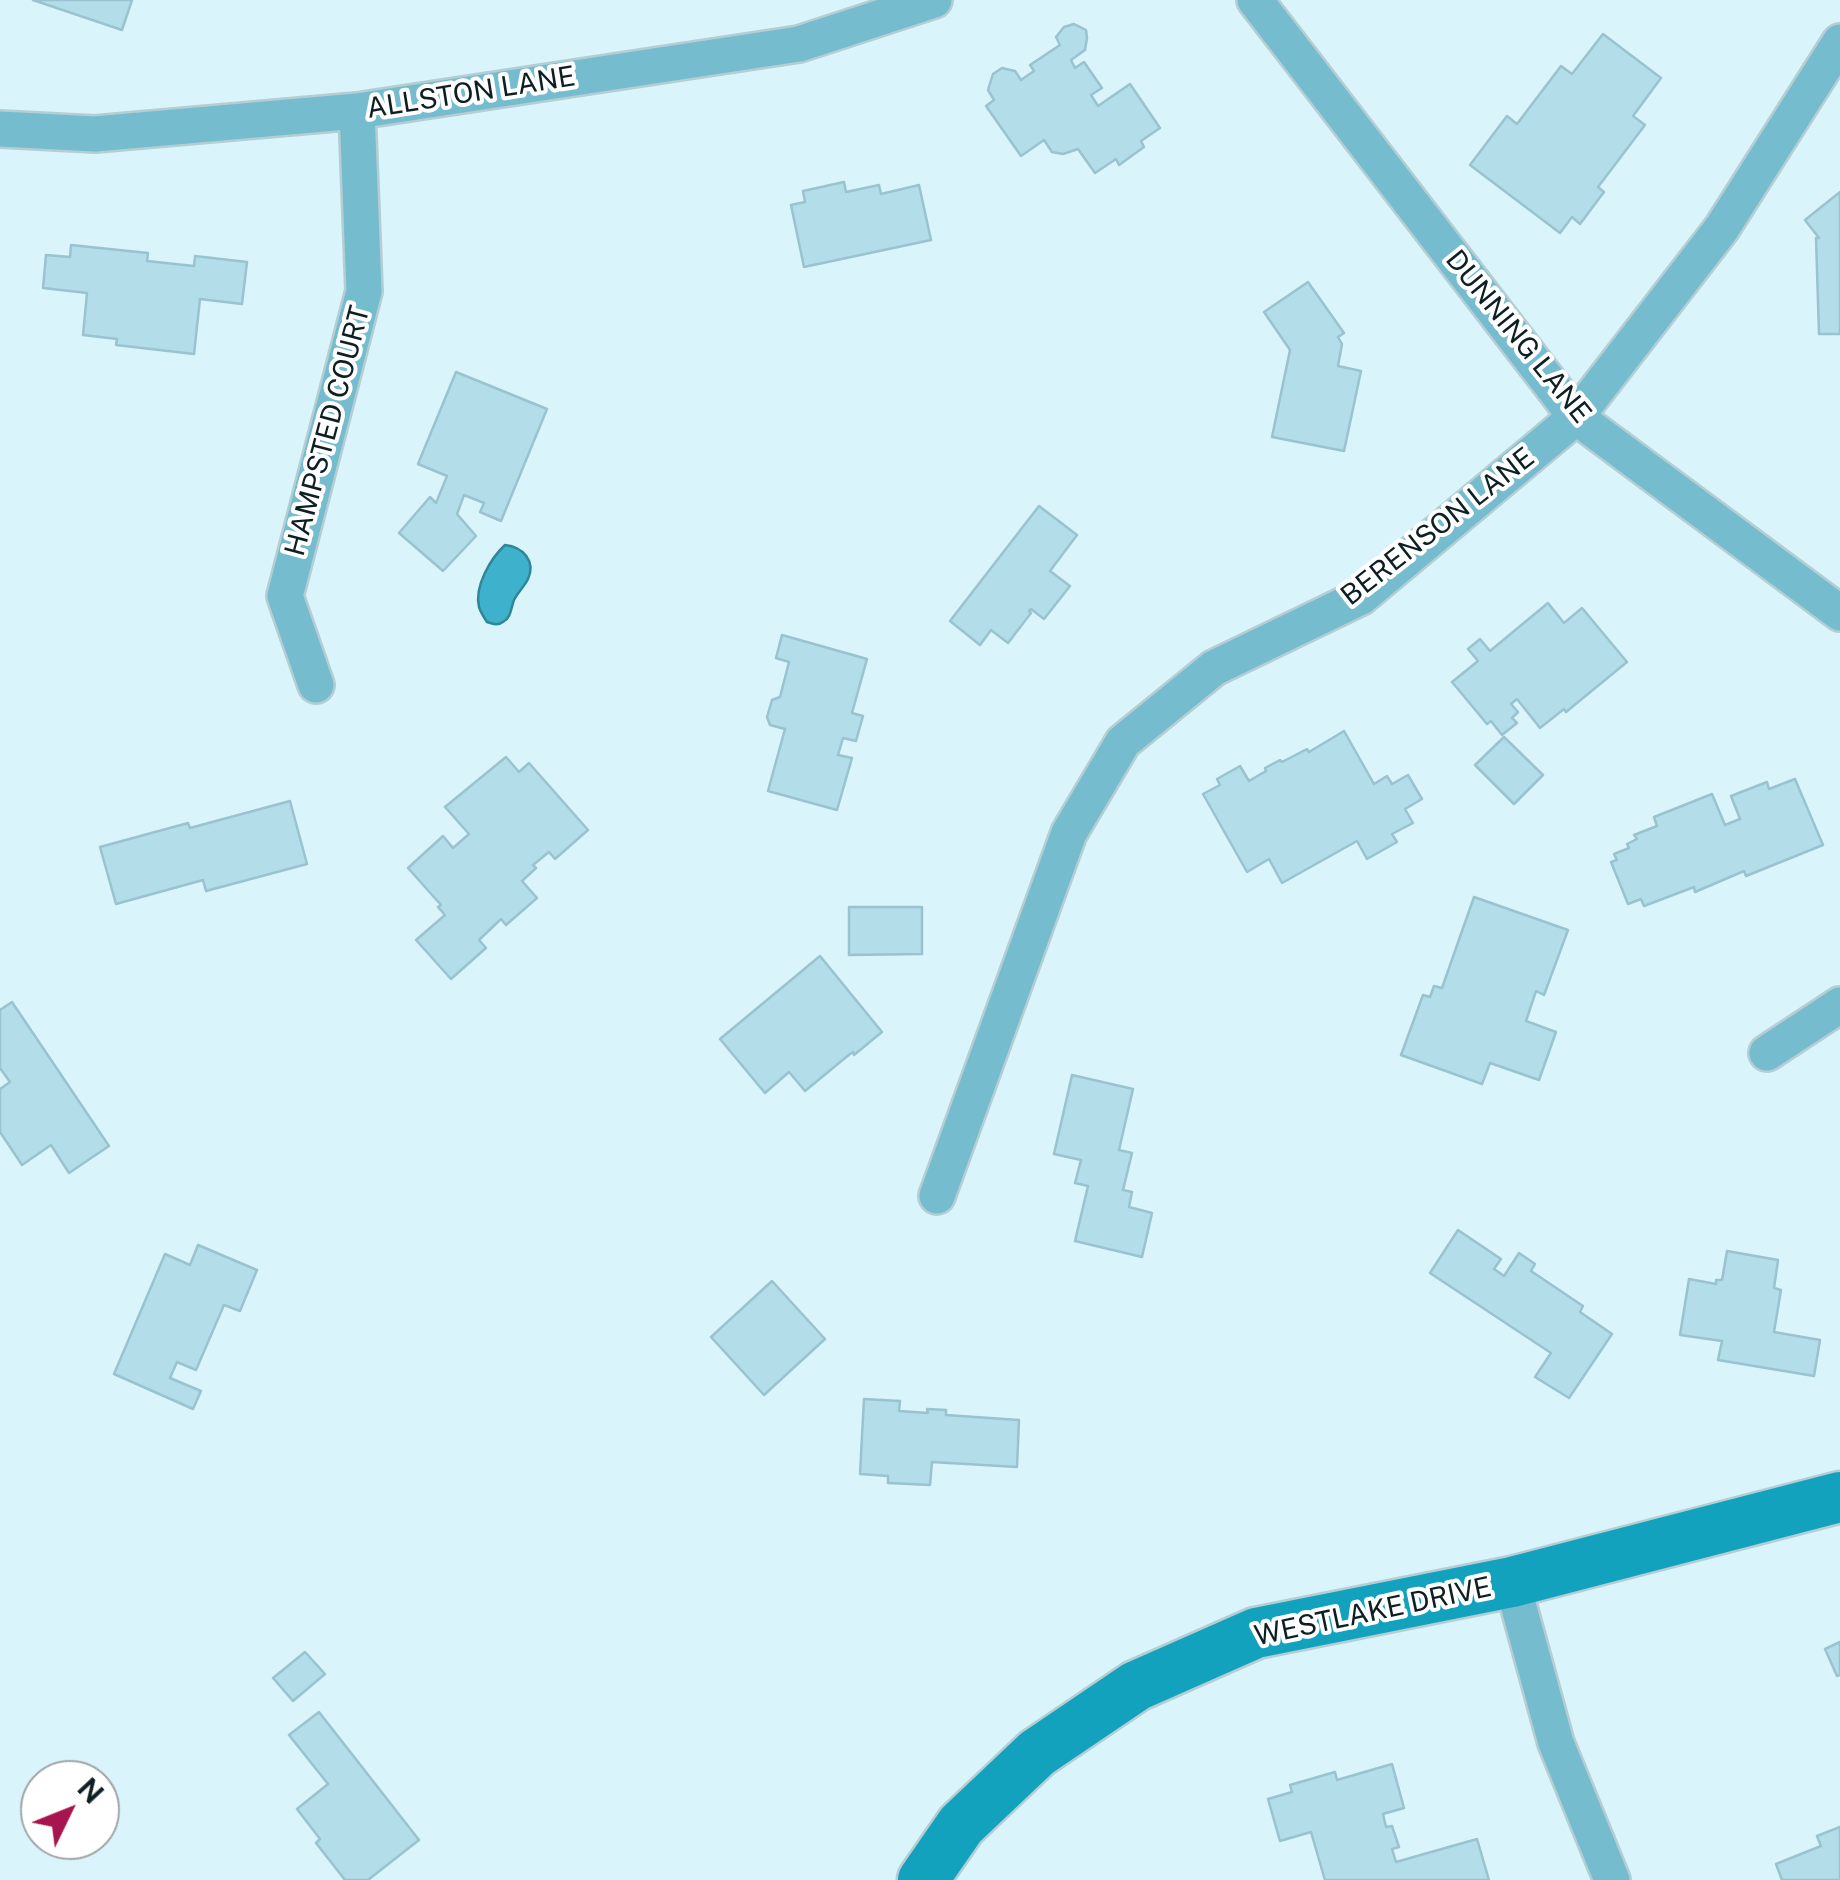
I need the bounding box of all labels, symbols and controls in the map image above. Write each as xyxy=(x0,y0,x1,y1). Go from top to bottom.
street label: ALLSTON LANE xyxy=(364,60,578,126)
street label: DUNNING LANE xyxy=(1438,244,1598,430)
street label: HAMPSTED COURT xyxy=(278,302,378,560)
street label: BERENSON LANE xyxy=(1335,441,1541,613)
street label: WESTLAKE DRIVE xyxy=(1251,1570,1495,1654)
north arrow xyxy=(20,1760,120,1860)
text: N xyxy=(71,1771,110,1810)

